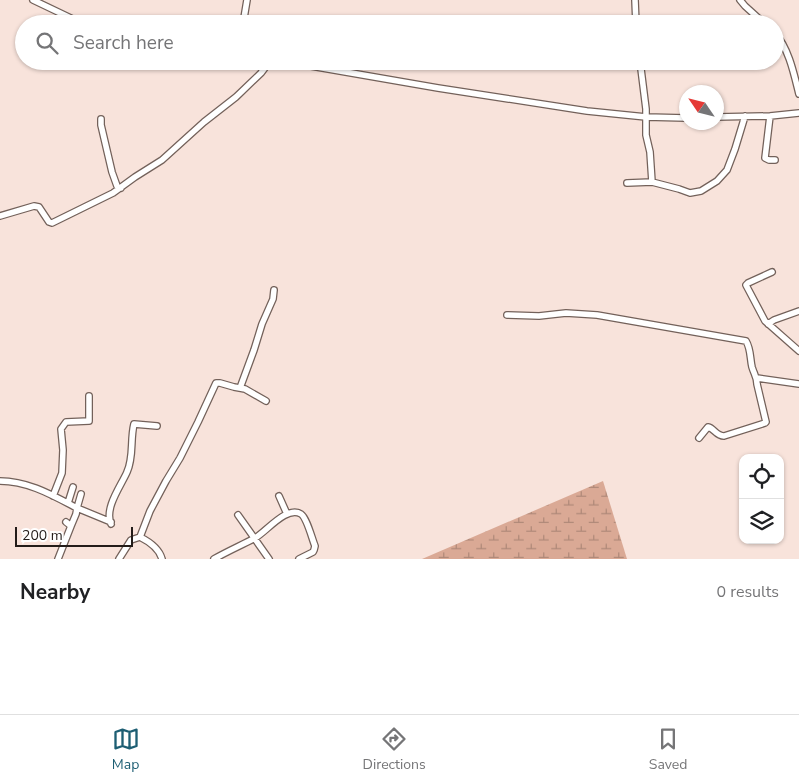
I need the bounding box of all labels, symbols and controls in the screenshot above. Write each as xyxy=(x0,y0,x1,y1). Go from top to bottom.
search box xyxy=(15,15,784,70)
icon: search xyxy=(33,29,61,57)
text: Search here xyxy=(73,30,174,56)
north arrow xyxy=(679,85,724,130)
map controls xyxy=(739,454,784,544)
button: locate xyxy=(739,454,784,499)
button: layers xyxy=(739,499,784,544)
scale bar xyxy=(15,524,132,547)
text: 200 m xyxy=(22,526,63,545)
text: Nearby xyxy=(20,578,90,606)
text: 0 results xyxy=(717,581,779,603)
tab: Map xyxy=(112,725,140,774)
tab: Directions xyxy=(363,725,426,774)
tab: Saved xyxy=(649,725,687,774)

